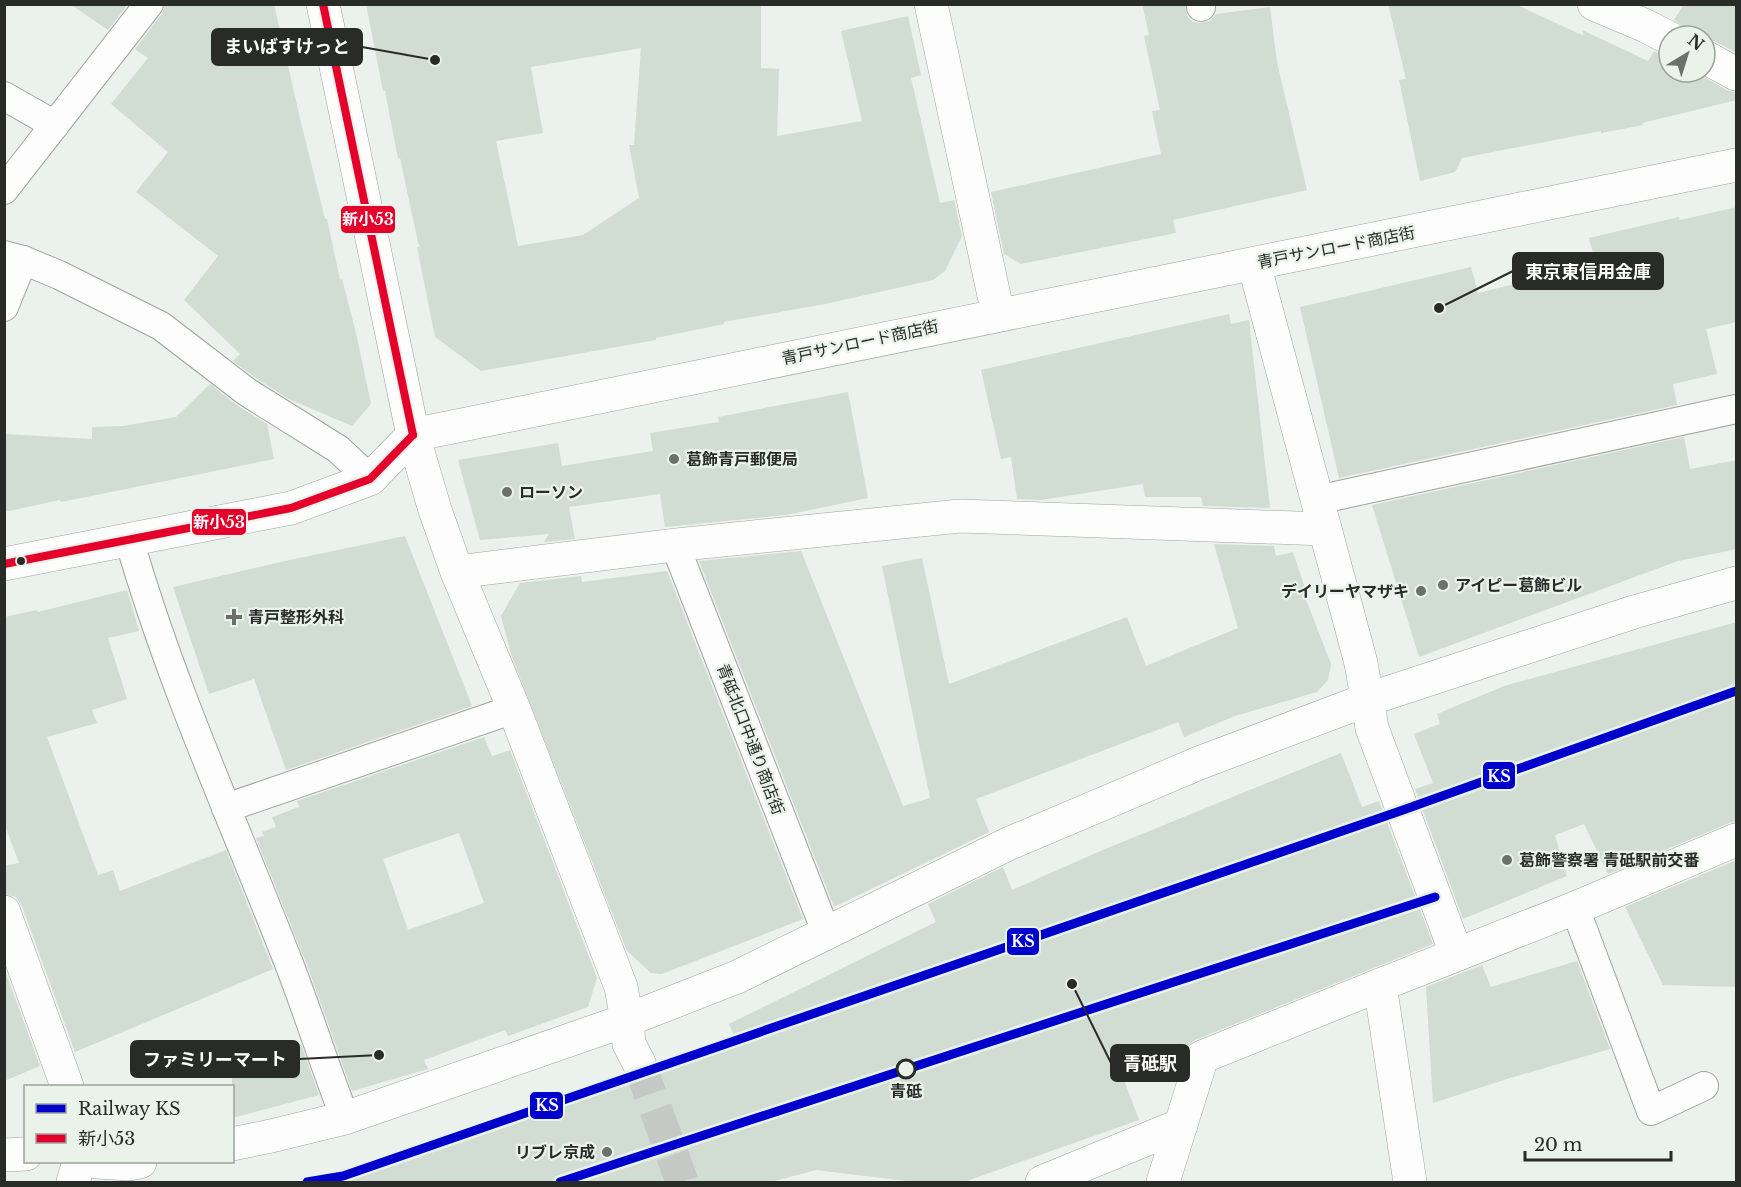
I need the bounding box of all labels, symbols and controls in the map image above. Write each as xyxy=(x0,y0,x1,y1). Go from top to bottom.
north arrow xyxy=(1657,24,1717,84)
callout: まいばすけっと xyxy=(212,29,362,65)
text: N xyxy=(1684,30,1708,55)
text: まいばすけっと xyxy=(224,36,350,58)
line badge: 新小53 xyxy=(340,205,396,234)
text: 新小53 xyxy=(342,209,394,229)
street label: 青戸サンロード商店街 xyxy=(1256,222,1416,272)
callout: 東京東信用金庫 xyxy=(1513,253,1663,289)
text: 東京東信用金庫 xyxy=(1525,261,1651,283)
street label: 青戸サンロード商店街 xyxy=(780,316,940,368)
place label: 葛飾青戸郵便局 xyxy=(686,449,798,469)
marker: 葛飾青戸郵便局 xyxy=(667,452,681,466)
place label: ローソン xyxy=(519,482,583,502)
marker: ローソン xyxy=(500,485,514,499)
line badge: 新小53 xyxy=(191,508,247,536)
text: 新小53 xyxy=(193,512,245,532)
unlabelled marker xyxy=(15,555,27,567)
place label: アイピー葛飾ビル xyxy=(1455,575,1582,595)
marker: アイピー葛飾ビル xyxy=(1436,578,1450,592)
place label: デイリーヤマザキ xyxy=(1281,581,1409,601)
marker: デイリーヤマザキ xyxy=(1414,584,1428,598)
place label: 青戸整形外科 xyxy=(248,607,344,627)
marker: 青戸整形外科 xyxy=(225,608,243,626)
street label: 青砥北口中通り商店街 xyxy=(713,661,789,817)
line badge: KS xyxy=(1482,761,1516,790)
text: KS xyxy=(1487,766,1511,786)
place label: 葛飾警察署 青砥駅前交番 xyxy=(1519,850,1699,870)
marker: 葛飾警察署 青砥駅前交番 xyxy=(1500,853,1514,867)
line badge: KS xyxy=(1006,927,1040,956)
text: KS xyxy=(1011,931,1035,951)
callout: ファミリーマート xyxy=(131,1041,299,1077)
callout: 青砥駅 xyxy=(1111,1045,1189,1081)
text: ファミリーマート xyxy=(143,1049,287,1071)
text: 青砥駅 xyxy=(1123,1053,1177,1075)
marker: 青砥 xyxy=(896,1059,916,1079)
place label: 青砥 xyxy=(890,1081,922,1101)
legend xyxy=(24,1085,234,1163)
line badge: KS xyxy=(529,1091,564,1120)
text: KS xyxy=(535,1095,559,1115)
text: Railway KS xyxy=(78,1098,181,1120)
scale bar xyxy=(1525,1124,1670,1162)
text: 新小53 xyxy=(78,1128,135,1150)
text: 20 m xyxy=(1534,1134,1582,1156)
place label: リブレ京成 xyxy=(515,1142,595,1162)
marker: リブレ京成 xyxy=(600,1145,614,1159)

